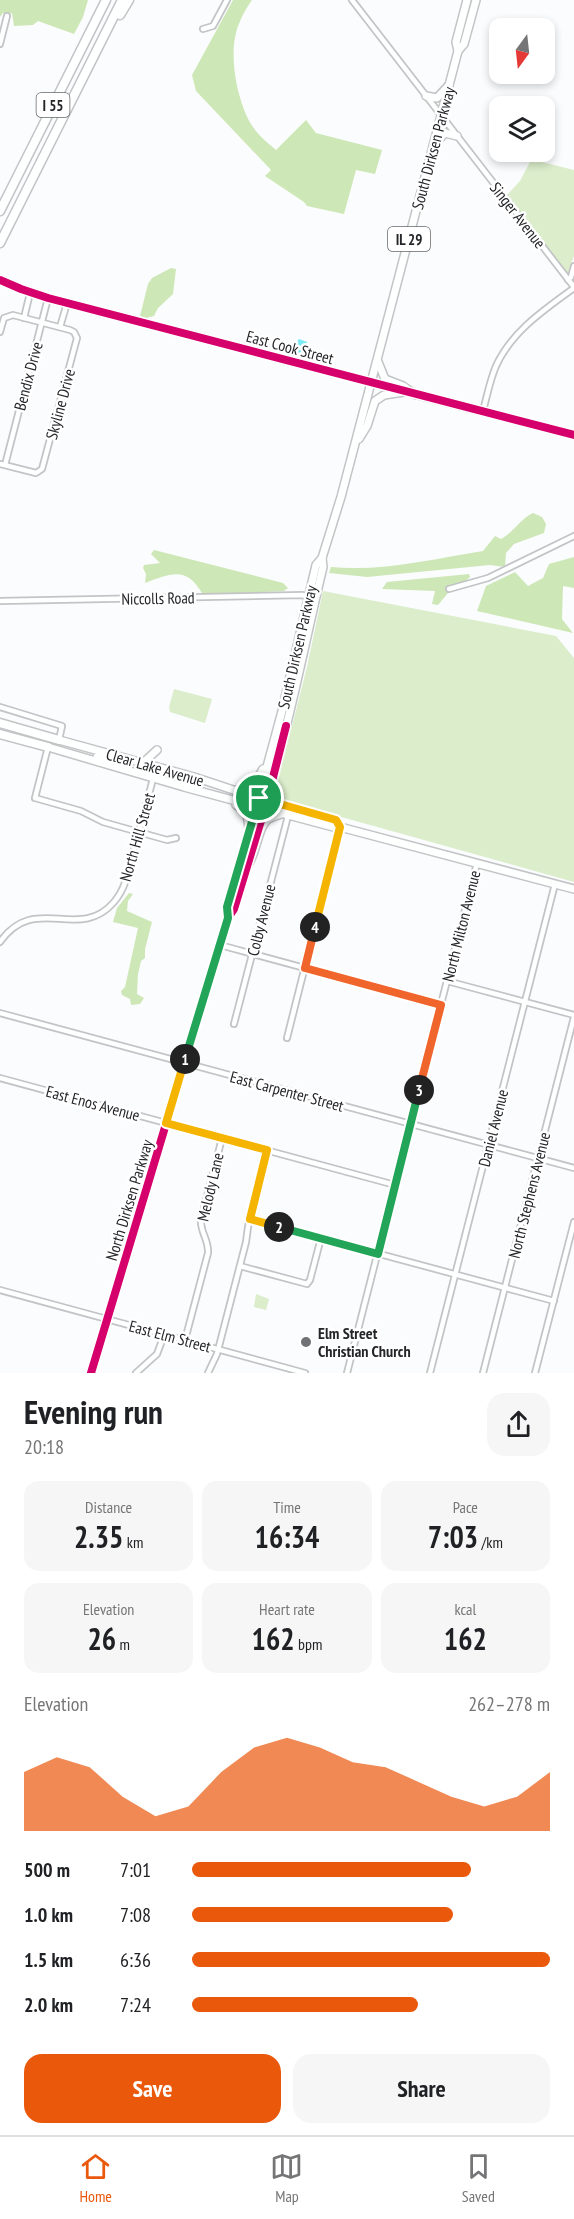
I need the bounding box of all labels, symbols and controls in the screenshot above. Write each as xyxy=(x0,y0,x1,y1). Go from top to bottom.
north arrow xyxy=(489,18,555,84)
map controls xyxy=(489,18,555,162)
street label: South Dirksen Parkway xyxy=(407,85,459,211)
road number: I 55 xyxy=(36,93,70,117)
button: layers xyxy=(489,96,555,162)
street label: Singer Avenue xyxy=(486,178,550,252)
road number: IL 29 xyxy=(388,227,430,251)
street label: East Cook Street xyxy=(244,326,336,368)
street label: Bendix Drive xyxy=(9,339,47,413)
street label: Skyline Drive xyxy=(41,366,79,442)
street label: South Dirksen Parkway xyxy=(273,583,321,711)
street label: Niccolls Road xyxy=(121,587,195,609)
street label: Clear Lake Avenue xyxy=(104,744,206,790)
pin xyxy=(233,772,284,823)
icon: arrive xyxy=(242,781,275,814)
street label: North Hill Street xyxy=(115,790,159,884)
street label: North Milton Avenue xyxy=(437,868,485,984)
street label: Colby Avenue xyxy=(242,882,280,958)
pin: 4 xyxy=(300,912,330,942)
text: 4 xyxy=(311,917,319,937)
pin: 1 xyxy=(170,1044,200,1074)
text: 1 xyxy=(181,1049,189,1069)
street label: East Carpenter Street xyxy=(228,1066,347,1116)
pin: 3 xyxy=(404,1075,434,1105)
text: 3 xyxy=(415,1080,423,1100)
street label: East Enos Avenue xyxy=(44,1081,142,1125)
street label: Daniel Avenue xyxy=(474,1087,512,1169)
street label: North Stephens Avenue xyxy=(504,1130,554,1260)
street label: North Dirksen Parkway xyxy=(101,1137,157,1263)
street label: Melody Lane xyxy=(192,1151,228,1223)
pin: 2 xyxy=(264,1212,294,1242)
text: 2 xyxy=(275,1217,283,1237)
street label: East Elm Street xyxy=(127,1315,214,1357)
place label: Elm Street Christian Church xyxy=(318,1323,411,1361)
marker: Elm Street Christian Church xyxy=(299,1335,313,1349)
text: Evening run xyxy=(24,1390,163,1433)
button: share xyxy=(487,1393,550,1456)
text: 20:18 xyxy=(24,1434,64,1460)
text: Distance xyxy=(85,1497,132,1517)
text: Time xyxy=(273,1497,301,1517)
text: Pace xyxy=(453,1497,478,1517)
text: 2.35 xyxy=(74,1517,123,1556)
text: 16:34 xyxy=(255,1517,319,1556)
text: 7:03 xyxy=(428,1517,478,1556)
text: km xyxy=(123,1532,143,1552)
text: /km xyxy=(478,1532,503,1552)
text: Elevation xyxy=(83,1599,134,1619)
text: Heart rate xyxy=(259,1599,315,1619)
text: kcal xyxy=(454,1599,476,1619)
text: 26 xyxy=(87,1619,116,1658)
text: 162 xyxy=(252,1619,295,1658)
text: 162 xyxy=(444,1619,487,1658)
text: m xyxy=(116,1634,130,1654)
text: bpm xyxy=(295,1634,322,1654)
text: Elevation xyxy=(24,1691,88,1717)
text: 262–278 m xyxy=(468,1691,550,1717)
text: 500 m xyxy=(24,1857,70,1883)
text: 7:01 xyxy=(120,1857,151,1883)
text: 1.0 km xyxy=(24,1902,73,1928)
text: 7:08 xyxy=(120,1902,151,1928)
text: 1.5 km xyxy=(24,1947,73,1973)
text: 6:36 xyxy=(120,1947,151,1973)
text: 2.0 km xyxy=(24,1992,73,2018)
text: 7:24 xyxy=(120,1992,151,2018)
button: Save xyxy=(24,2054,281,2123)
button: Share xyxy=(293,2054,550,2123)
tab: Home xyxy=(79,2150,112,2206)
tab: Map xyxy=(270,2150,303,2206)
tab: Saved xyxy=(462,2150,495,2206)

